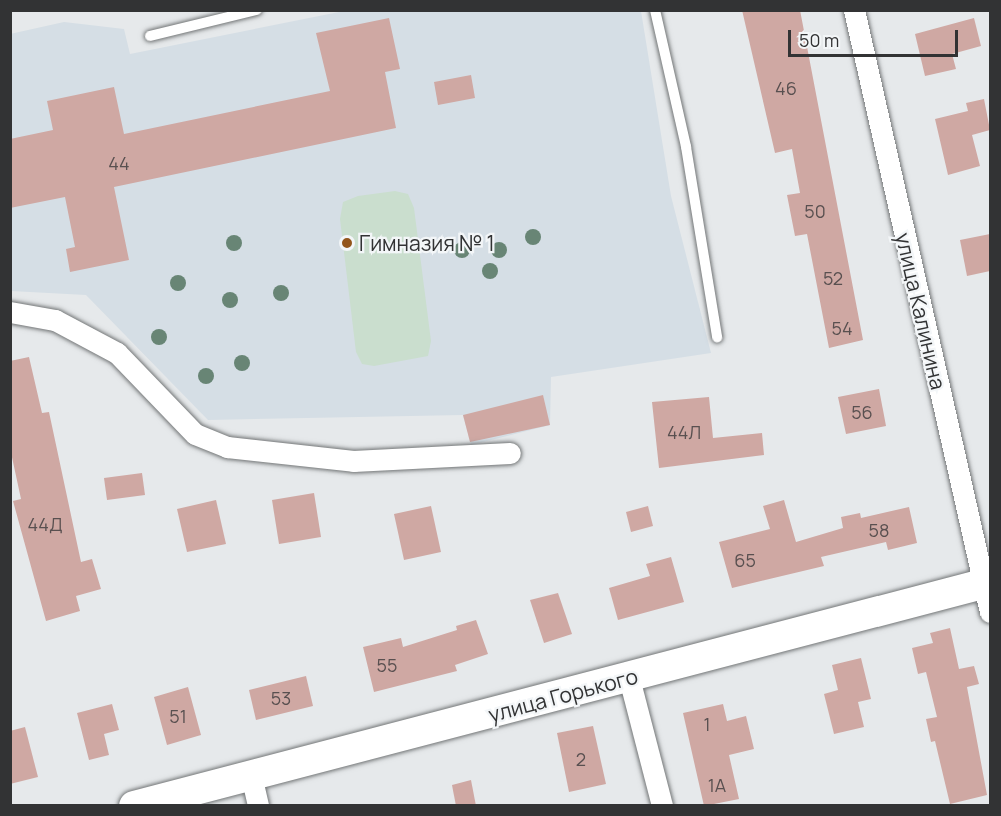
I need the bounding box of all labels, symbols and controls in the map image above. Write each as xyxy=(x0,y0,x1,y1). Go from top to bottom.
scale bar xyxy=(791,18,960,56)
text: 50 m xyxy=(799,28,839,52)
house number: 46 xyxy=(775,77,797,99)
house number: 44 xyxy=(108,152,130,174)
house number: 50 xyxy=(804,200,826,222)
place label: Гимназия № 1 xyxy=(359,230,495,256)
street label: улица Калинина xyxy=(891,230,951,392)
marker: Гимназия № 1 xyxy=(340,236,354,250)
house number: 52 xyxy=(823,267,843,289)
house number: 54 xyxy=(831,317,853,339)
house number: 56 xyxy=(851,401,873,423)
house number: 44Л xyxy=(667,421,701,443)
house number: 44Д xyxy=(28,513,62,535)
house number: 58 xyxy=(869,519,889,541)
house number: 65 xyxy=(734,549,756,571)
house number: 55 xyxy=(377,654,397,676)
street label: улица Горького xyxy=(486,663,640,727)
house number: 53 xyxy=(271,687,291,709)
house number: 51 xyxy=(169,705,187,727)
house number: 1 xyxy=(703,713,711,735)
house number: 2 xyxy=(576,748,586,770)
house number: 1А xyxy=(708,774,726,796)

